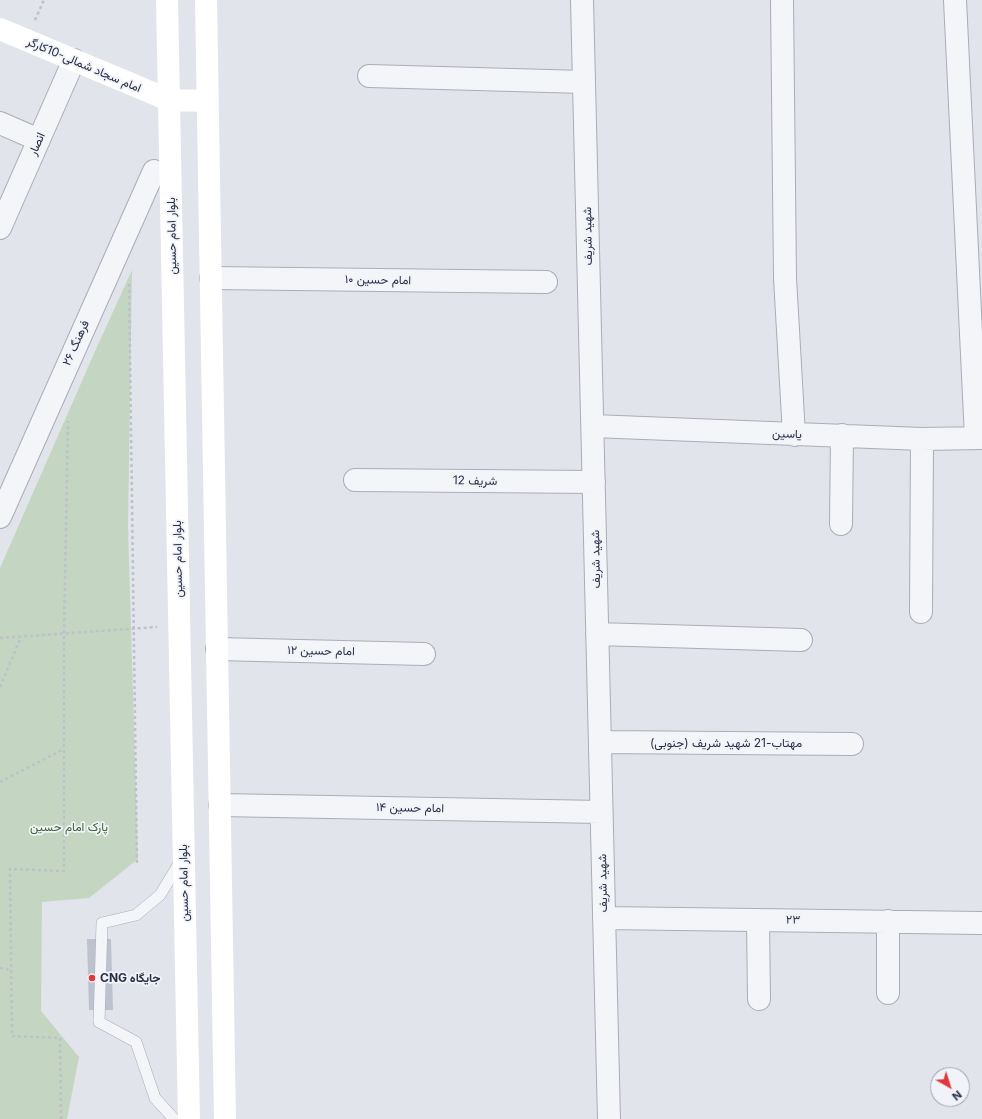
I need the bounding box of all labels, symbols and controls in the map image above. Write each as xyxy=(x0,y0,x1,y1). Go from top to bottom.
street label: امام سجاد شمالی-10کارگر xyxy=(25,34,143,96)
street label: انصار xyxy=(26,130,48,158)
street label: بلوار امام حسین xyxy=(164,197,180,275)
street label: شهید شریف xyxy=(580,207,596,265)
street label: امام حسین ۱۰ xyxy=(345,272,411,288)
street label: فرهنگ ۲۶ xyxy=(60,318,92,368)
street label: یاسین xyxy=(772,426,802,442)
street label: شریف 12 xyxy=(453,473,497,489)
street label: بلوار امام حسین xyxy=(170,520,186,598)
street label: شهید شریف xyxy=(588,530,604,588)
street label: امام حسین ۱۲ xyxy=(287,643,355,659)
street label: مهتاب-21 شهید شریف (جنوبی) xyxy=(650,736,802,750)
street label: امام حسین ۱۴ xyxy=(376,800,444,816)
park label: پارک امام حسین xyxy=(30,820,108,834)
street label: بلوار امام حسین xyxy=(176,844,192,922)
street label: شهید شریف xyxy=(595,854,611,912)
street label: ۲۳ xyxy=(786,913,800,927)
place label: CNG جایگاه xyxy=(100,971,160,985)
marker: CNG جایگاه xyxy=(87,973,97,983)
north arrow xyxy=(930,1067,970,1107)
text: N xyxy=(949,1087,965,1104)

